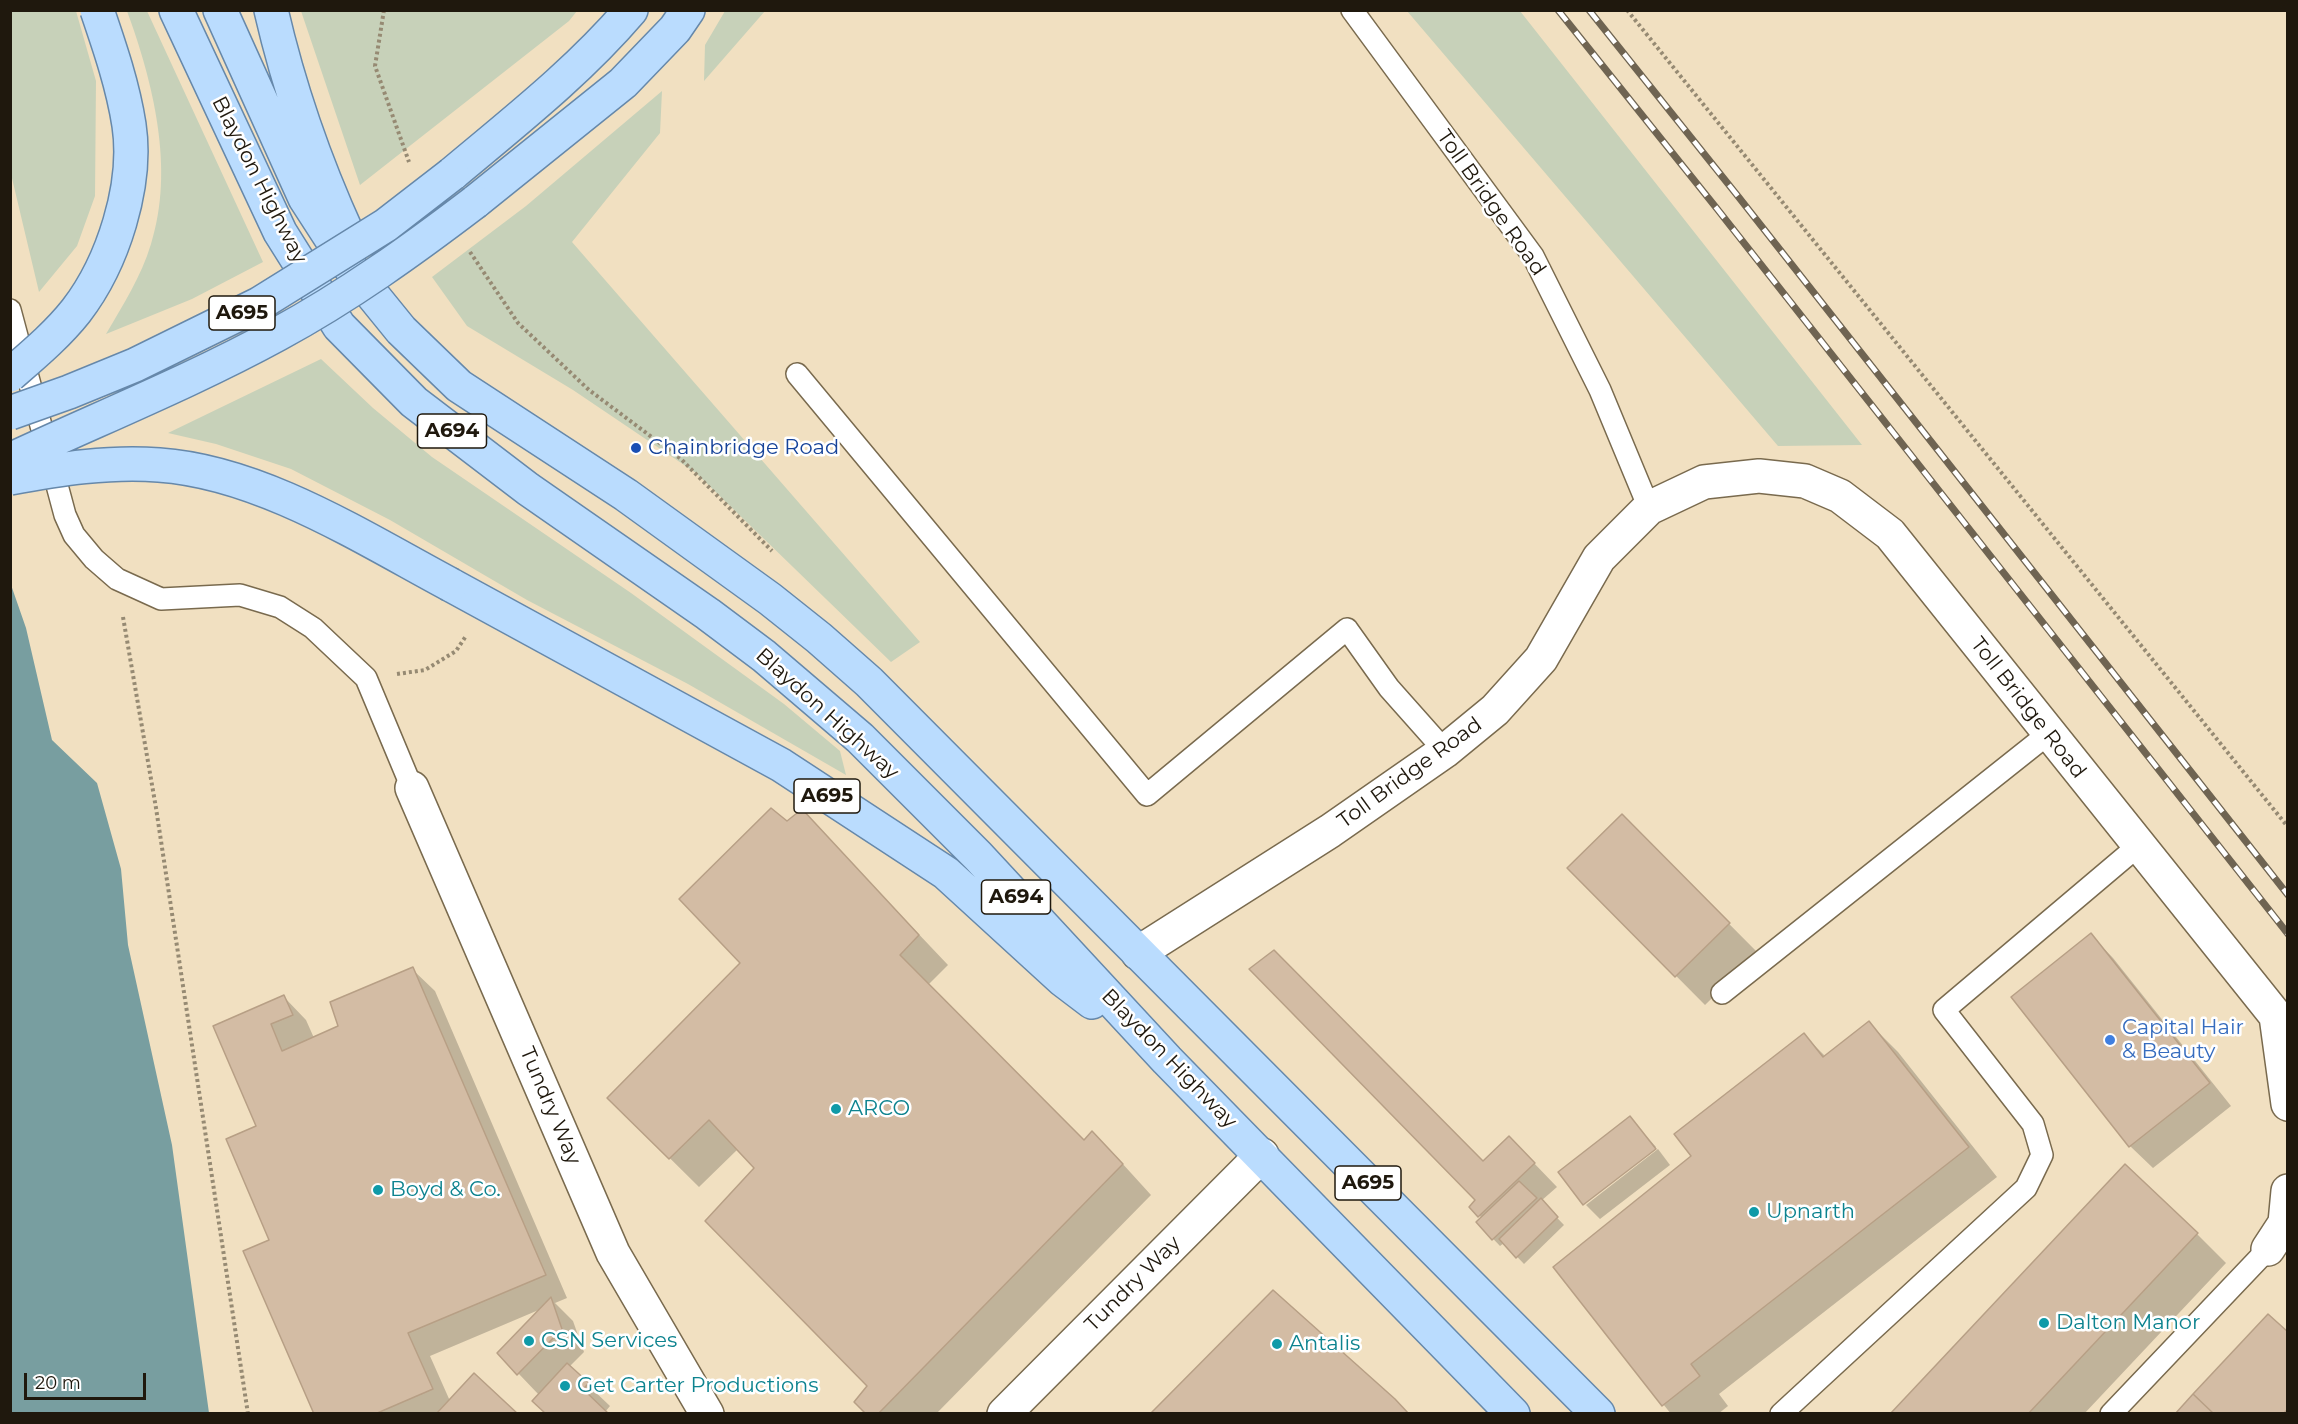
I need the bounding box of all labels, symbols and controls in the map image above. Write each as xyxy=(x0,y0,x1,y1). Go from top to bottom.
street label: Blaydon Highway xyxy=(206,92,312,268)
street label: Toll Bridge Road xyxy=(1431,125,1551,281)
road number: A695 xyxy=(209,296,275,330)
road number: A694 xyxy=(418,414,486,448)
place label: Chainbridge Road xyxy=(648,435,839,461)
marker: Chainbridge Road xyxy=(629,441,643,455)
street label: Toll Bridge Road xyxy=(1965,632,2091,784)
street label: Blaydon Highway xyxy=(750,643,904,785)
street label: Toll Bridge Road xyxy=(1333,712,1487,834)
road number: A695 xyxy=(794,779,860,813)
road number: A694 xyxy=(982,880,1050,914)
street label: Blaydon Highway xyxy=(1096,984,1242,1134)
place label: Capital Hair & Beauty xyxy=(2122,1015,2244,1065)
marker: Capital Hair & Beauty xyxy=(2103,1033,2117,1047)
street label: Tundry Way xyxy=(514,1044,586,1168)
place label: ARCO xyxy=(848,1096,910,1122)
marker: ARCO xyxy=(829,1102,843,1116)
road number: A695 xyxy=(1335,1166,1401,1200)
place label: Boyd & Co. xyxy=(390,1177,501,1203)
marker: Boyd & Co. xyxy=(371,1183,385,1197)
place label: Upnarth xyxy=(1766,1199,1855,1225)
marker: Upnarth xyxy=(1747,1205,1761,1219)
street label: Tundry Way xyxy=(1080,1231,1186,1337)
place label: Dalton Manor xyxy=(2056,1310,2200,1336)
marker: Dalton Manor xyxy=(2037,1316,2051,1330)
place label: CSN Services xyxy=(541,1328,677,1354)
place label: Antalis xyxy=(1289,1331,1360,1357)
marker: CSN Services xyxy=(522,1334,536,1348)
marker: Antalis xyxy=(1270,1337,1284,1351)
scale bar xyxy=(27,1361,148,1399)
text: 20 m xyxy=(35,1372,81,1394)
place label: Get Carter Productions xyxy=(577,1373,819,1399)
marker: Get Carter Productions xyxy=(558,1379,572,1393)

